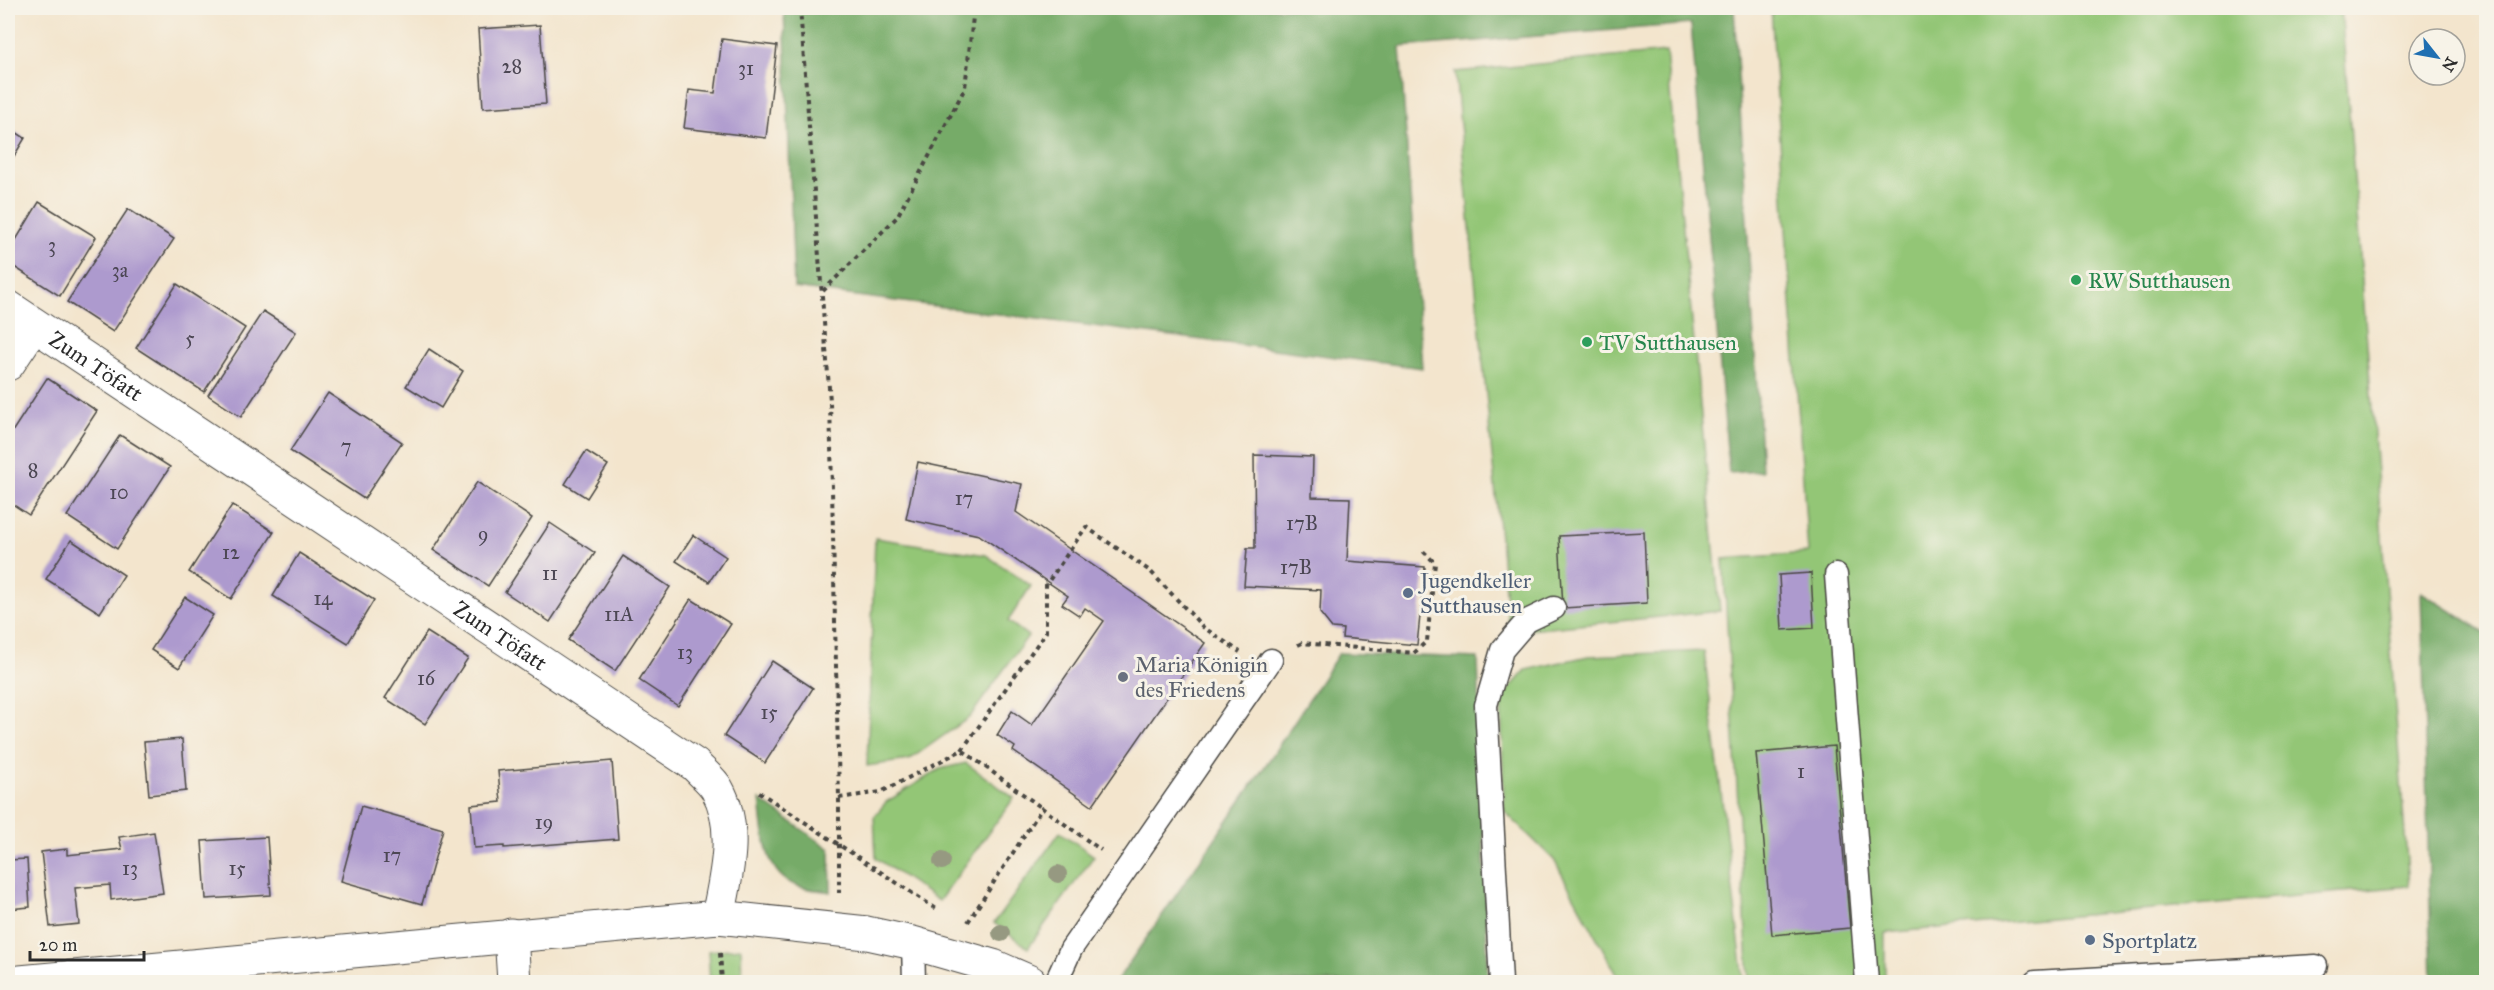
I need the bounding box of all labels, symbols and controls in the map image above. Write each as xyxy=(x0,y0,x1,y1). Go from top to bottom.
north arrow xyxy=(2407,27,2467,87)
house number: 28 xyxy=(502,54,522,78)
text: N xyxy=(2438,54,2461,76)
house number: 31 xyxy=(738,56,754,80)
house number: 3 xyxy=(48,233,56,257)
house number: 3a xyxy=(112,258,129,282)
place label: RW Sutthausen xyxy=(2088,267,2231,294)
marker: RW Sutthausen xyxy=(2069,273,2083,287)
street label: Zum Töfatt xyxy=(44,325,148,407)
house number: 5 xyxy=(185,326,195,350)
place label: TV Sutthausen xyxy=(1599,329,1737,356)
marker: TV Sutthausen xyxy=(1580,335,1594,349)
house number: 7 xyxy=(341,434,351,458)
house number: 8 xyxy=(28,458,38,482)
house number: 10 xyxy=(109,480,129,504)
house number: 17 xyxy=(955,486,973,510)
house number: 17B xyxy=(1286,511,1318,535)
house number: 9 xyxy=(478,522,488,546)
house number: 12 xyxy=(222,540,240,564)
house number: 17B xyxy=(1280,555,1312,579)
house number: 11 xyxy=(542,561,558,585)
place label: Jugendkeller Sutthausen xyxy=(1418,567,1532,619)
house number: 14 xyxy=(313,586,333,610)
marker: Jugendkeller Sutthausen xyxy=(1401,586,1415,600)
street label: Zum Töfatt xyxy=(448,595,552,677)
house number: 11A xyxy=(604,602,634,626)
house number: 13 xyxy=(677,640,693,664)
place label: Maria Königin des Friedens xyxy=(1135,651,1268,703)
house number: 16 xyxy=(417,666,436,690)
marker: Maria Königin des Friedens xyxy=(1116,670,1130,684)
house number: 15 xyxy=(760,700,778,724)
house number: 1 xyxy=(1797,759,1805,783)
house number: 19 xyxy=(535,810,553,834)
house number: 17 xyxy=(383,843,401,867)
house number: 13 xyxy=(122,856,138,880)
house number: 15 xyxy=(228,856,246,880)
scale bar xyxy=(30,924,144,962)
place label: Sportplatz xyxy=(2102,927,2197,954)
marker: Sportplatz xyxy=(2083,933,2097,947)
text: 20 m xyxy=(39,934,77,956)

